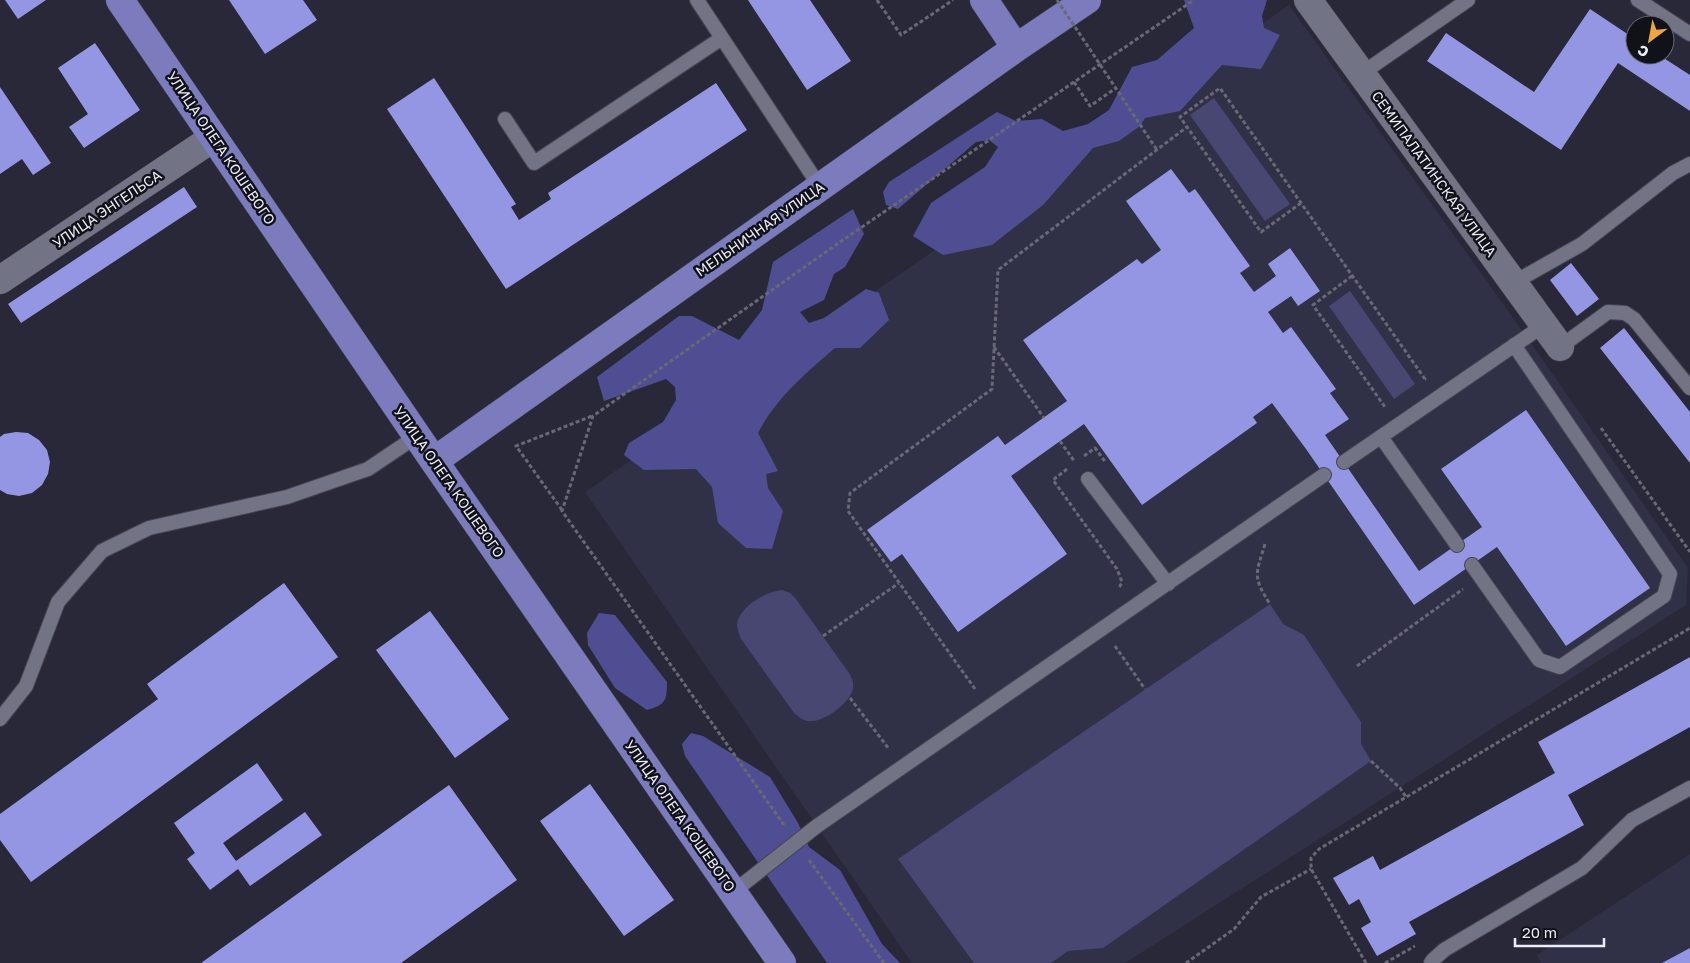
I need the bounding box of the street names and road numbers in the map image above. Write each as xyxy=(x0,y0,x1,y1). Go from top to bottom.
street label: УЛИЦА ОЛЕГА КОШЕВОГО xyxy=(164,68,279,227)
street label: СЕМИПАЛАТИНСКАЯ УЛИЦА xyxy=(1368,87,1501,260)
street label: УЛИЦА ЭНГЕЛЬСА xyxy=(49,166,165,251)
street label: МЕЛЬНИЧНАЯ УЛИЦА xyxy=(692,177,828,279)
street label: УЛИЦА ОЛЕГА КОШЕВОГО xyxy=(391,403,508,561)
street label: УЛИЦА ОЛЕГА КОШЕВОГО xyxy=(622,737,739,895)

